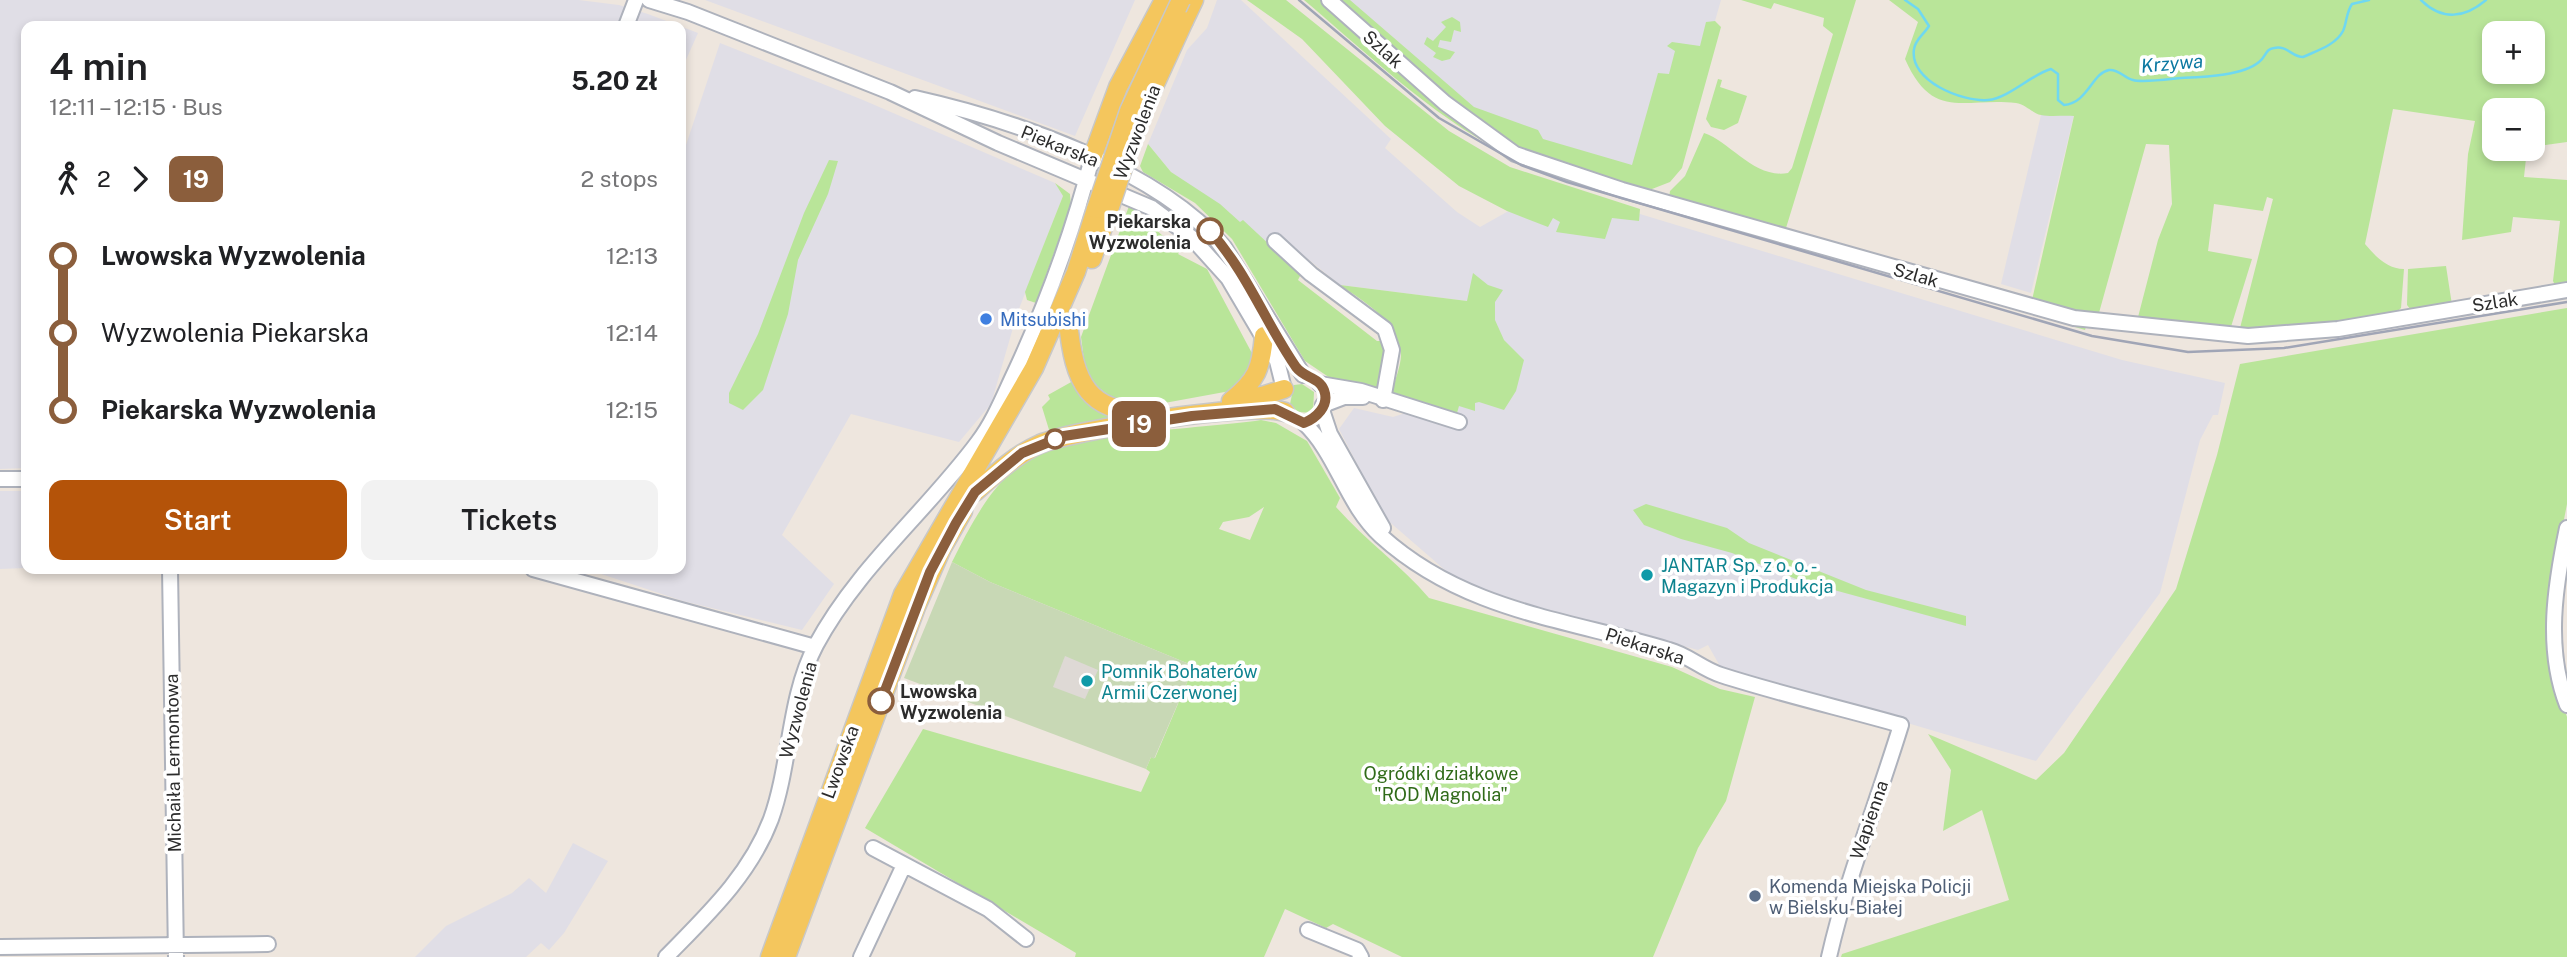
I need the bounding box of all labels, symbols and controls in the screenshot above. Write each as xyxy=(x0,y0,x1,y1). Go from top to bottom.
map controls xyxy=(2482,21,2545,161)
button: + xyxy=(2482,21,2545,84)
street label: Szlak xyxy=(1359,26,1407,72)
text: 4 min xyxy=(49,44,148,89)
water label: Krzywa xyxy=(2140,49,2204,77)
text: 5.20 zł xyxy=(571,65,658,96)
street label: Wyzwolenia xyxy=(1109,82,1165,182)
text: 12:11 – 12:15 · Bus xyxy=(49,93,223,120)
button: − xyxy=(2482,98,2545,161)
street label: Piekarska xyxy=(1018,121,1102,171)
icon: walk xyxy=(49,160,87,198)
icon: forward xyxy=(121,160,159,198)
text: 2 xyxy=(97,165,111,192)
text: 19 xyxy=(183,165,209,193)
text: 2 stops xyxy=(580,165,658,192)
place label: Piekarska Wyzwolenia xyxy=(1089,211,1191,253)
marker: Piekarska Wyzwolenia xyxy=(1197,218,1223,244)
text: Lwowska Wyzwolenia xyxy=(101,240,366,271)
text: 12:13 xyxy=(606,242,658,269)
street label: Szlak xyxy=(1891,259,1941,291)
street label: Szlak xyxy=(2471,288,2519,316)
place label: Mitsubishi xyxy=(1000,309,1086,330)
marker: Mitsubishi xyxy=(978,311,994,327)
text: Wyzwolenia Piekarska xyxy=(101,317,369,348)
text: 12:14 xyxy=(606,319,658,346)
text: Piekarska Wyzwolenia xyxy=(101,394,376,425)
text: 12:15 xyxy=(606,396,658,423)
line badge: 19 xyxy=(1108,401,1170,447)
text: 19 xyxy=(1126,410,1152,438)
unlabelled marker xyxy=(1045,429,1065,449)
button: Start xyxy=(49,480,347,560)
button: Tickets xyxy=(361,480,658,560)
place label: JANTAR Sp. z o. o. - Magazyn i Produkcja xyxy=(1661,555,1833,597)
marker: JANTAR Sp. z o. o. - Magazyn i Produkcja xyxy=(1639,567,1655,583)
street label: Piekarska xyxy=(1603,623,1687,669)
street label: Wyzwolenia xyxy=(775,659,821,761)
place label: Pomnik Bohaterów Armii Czerwonej xyxy=(1101,661,1258,703)
street label: Michaiła Lermontowa xyxy=(161,673,185,853)
marker: Pomnik Bohaterów Armii Czerwonej xyxy=(1079,673,1095,689)
place label: Lwowska Wyzwolenia xyxy=(900,681,1002,723)
marker: Lwowska Wyzwolenia xyxy=(868,688,894,714)
street label: Lwowska xyxy=(817,723,863,801)
park label: Ogródki działkowe "ROD Magnolia" xyxy=(1364,763,1518,805)
street label: Wapienna xyxy=(1846,778,1892,862)
place label: Komenda Miejska Policji w Bielsku-Białej xyxy=(1769,876,1971,918)
marker: Komenda Miejska Policji w Bielsku-Białej xyxy=(1747,888,1763,904)

